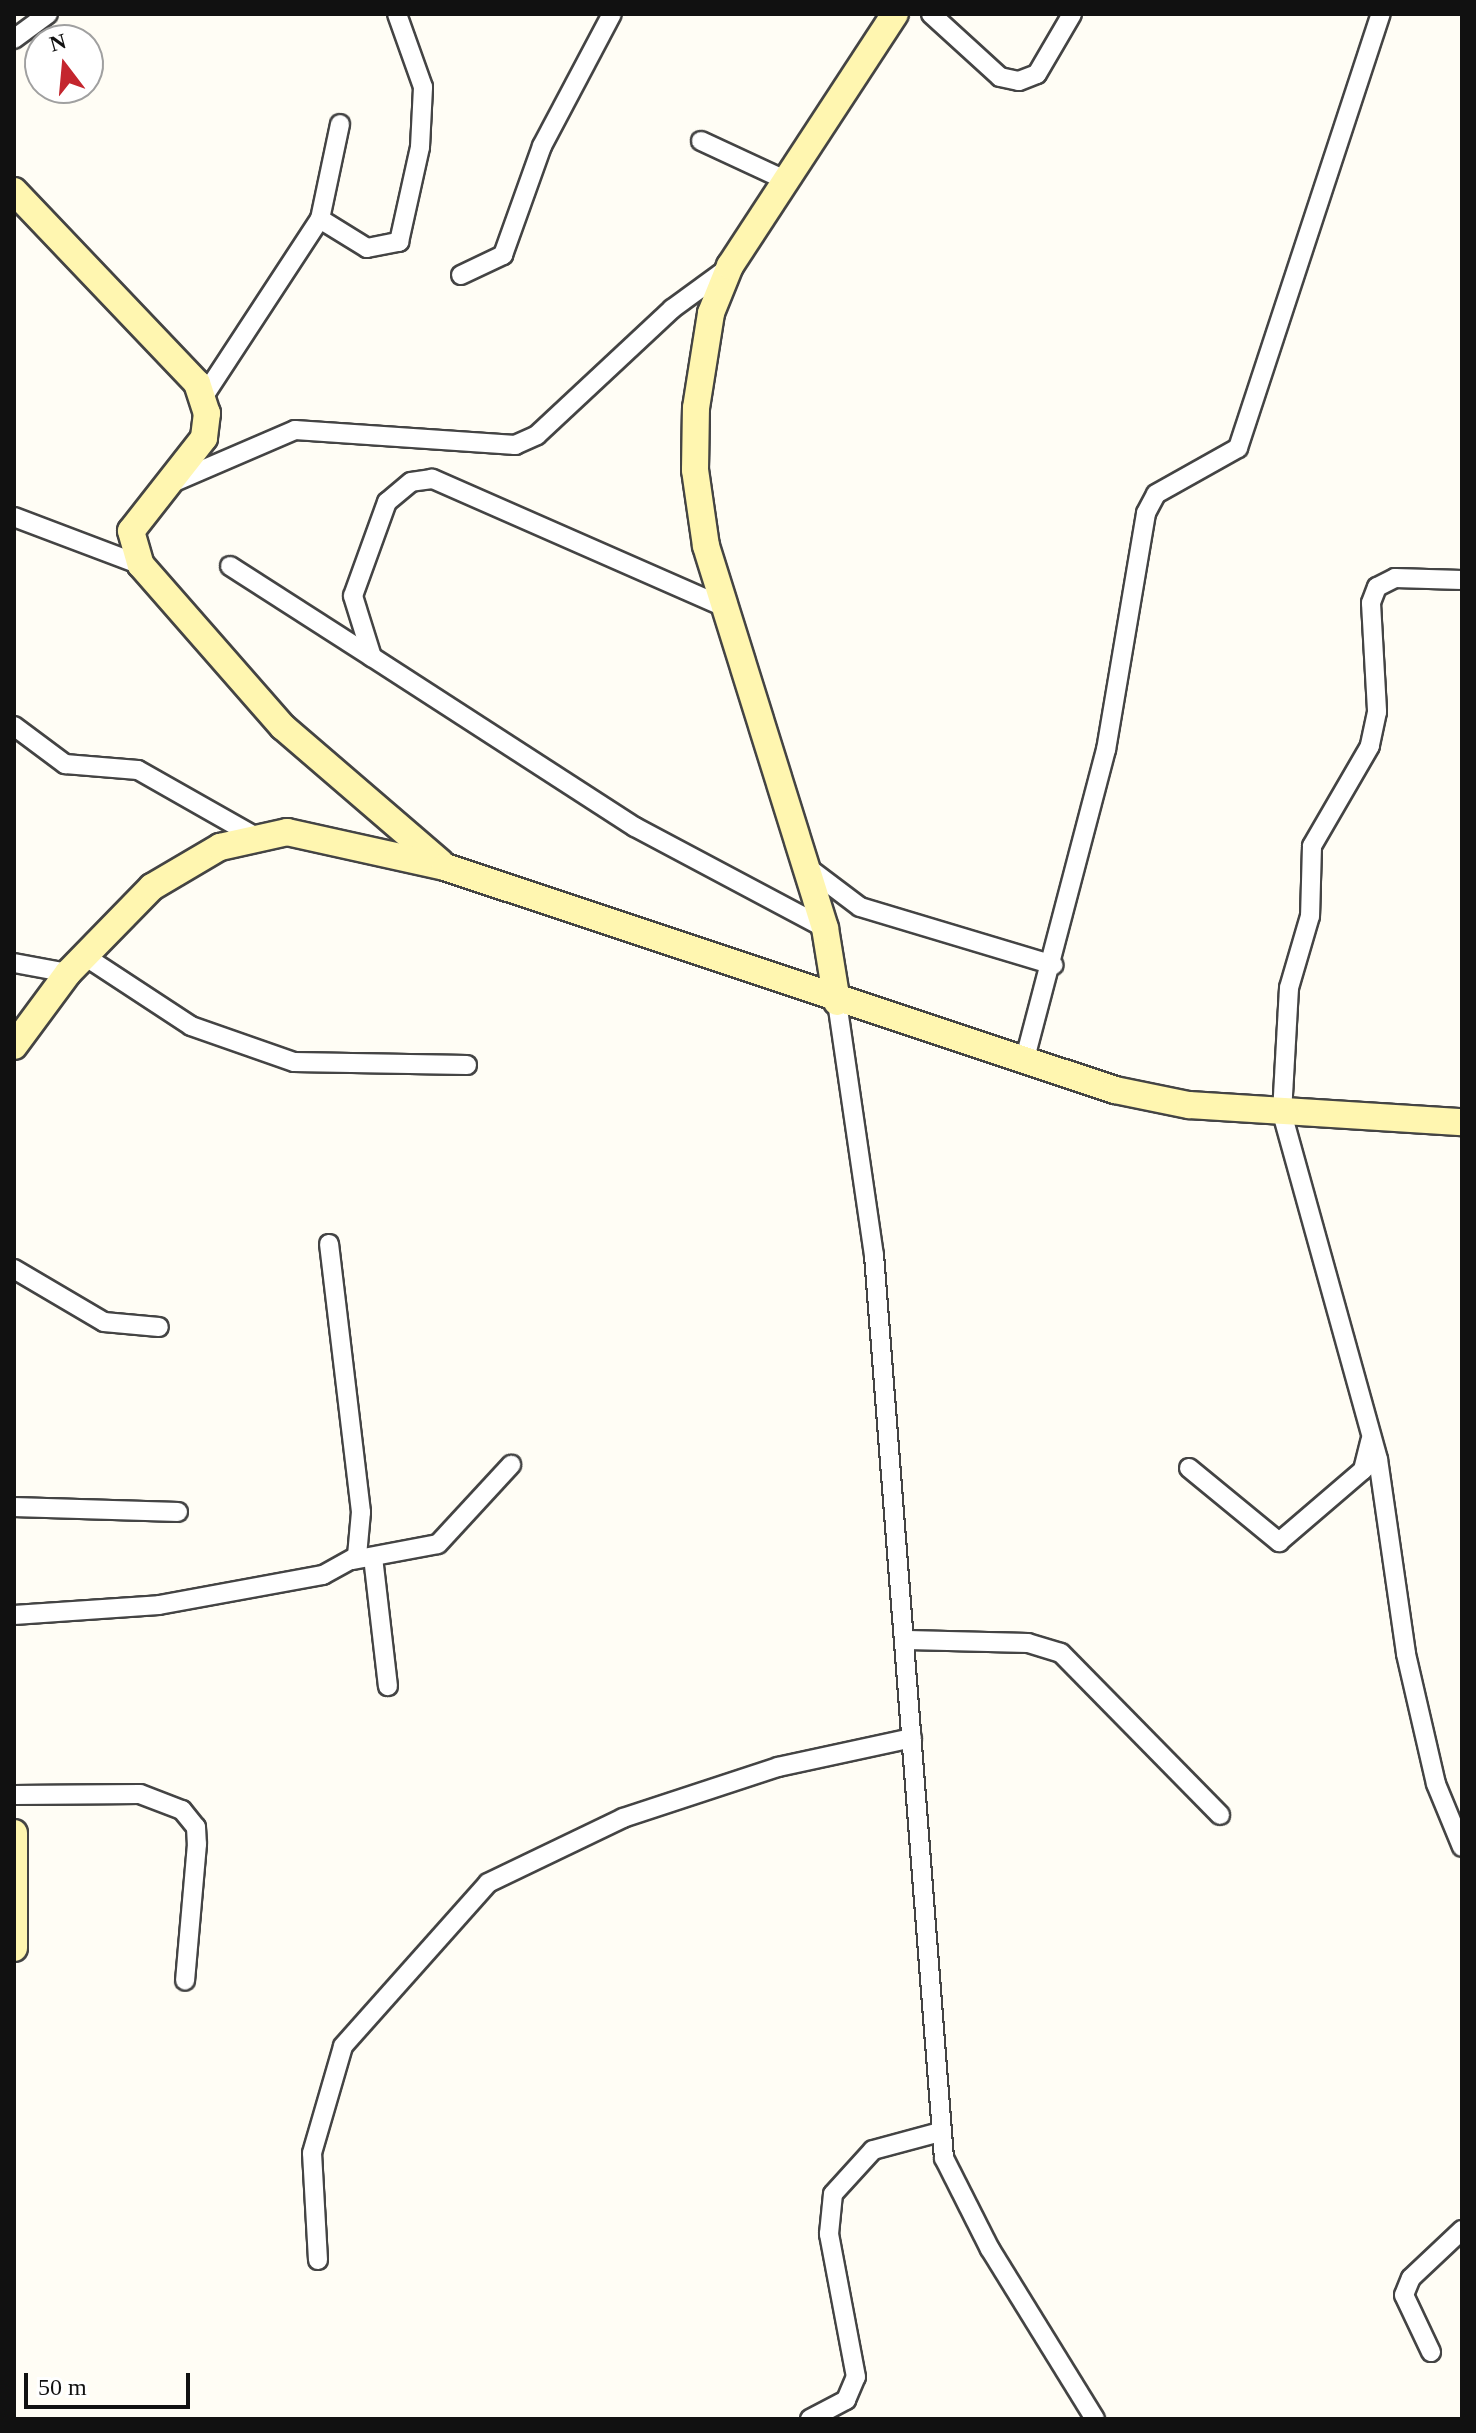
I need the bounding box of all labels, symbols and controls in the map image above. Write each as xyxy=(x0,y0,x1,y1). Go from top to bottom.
north arrow xyxy=(24,24,104,104)
text: N xyxy=(47,28,69,57)
scale bar xyxy=(28,2357,194,2407)
text: 50 m xyxy=(38,2374,87,2400)

